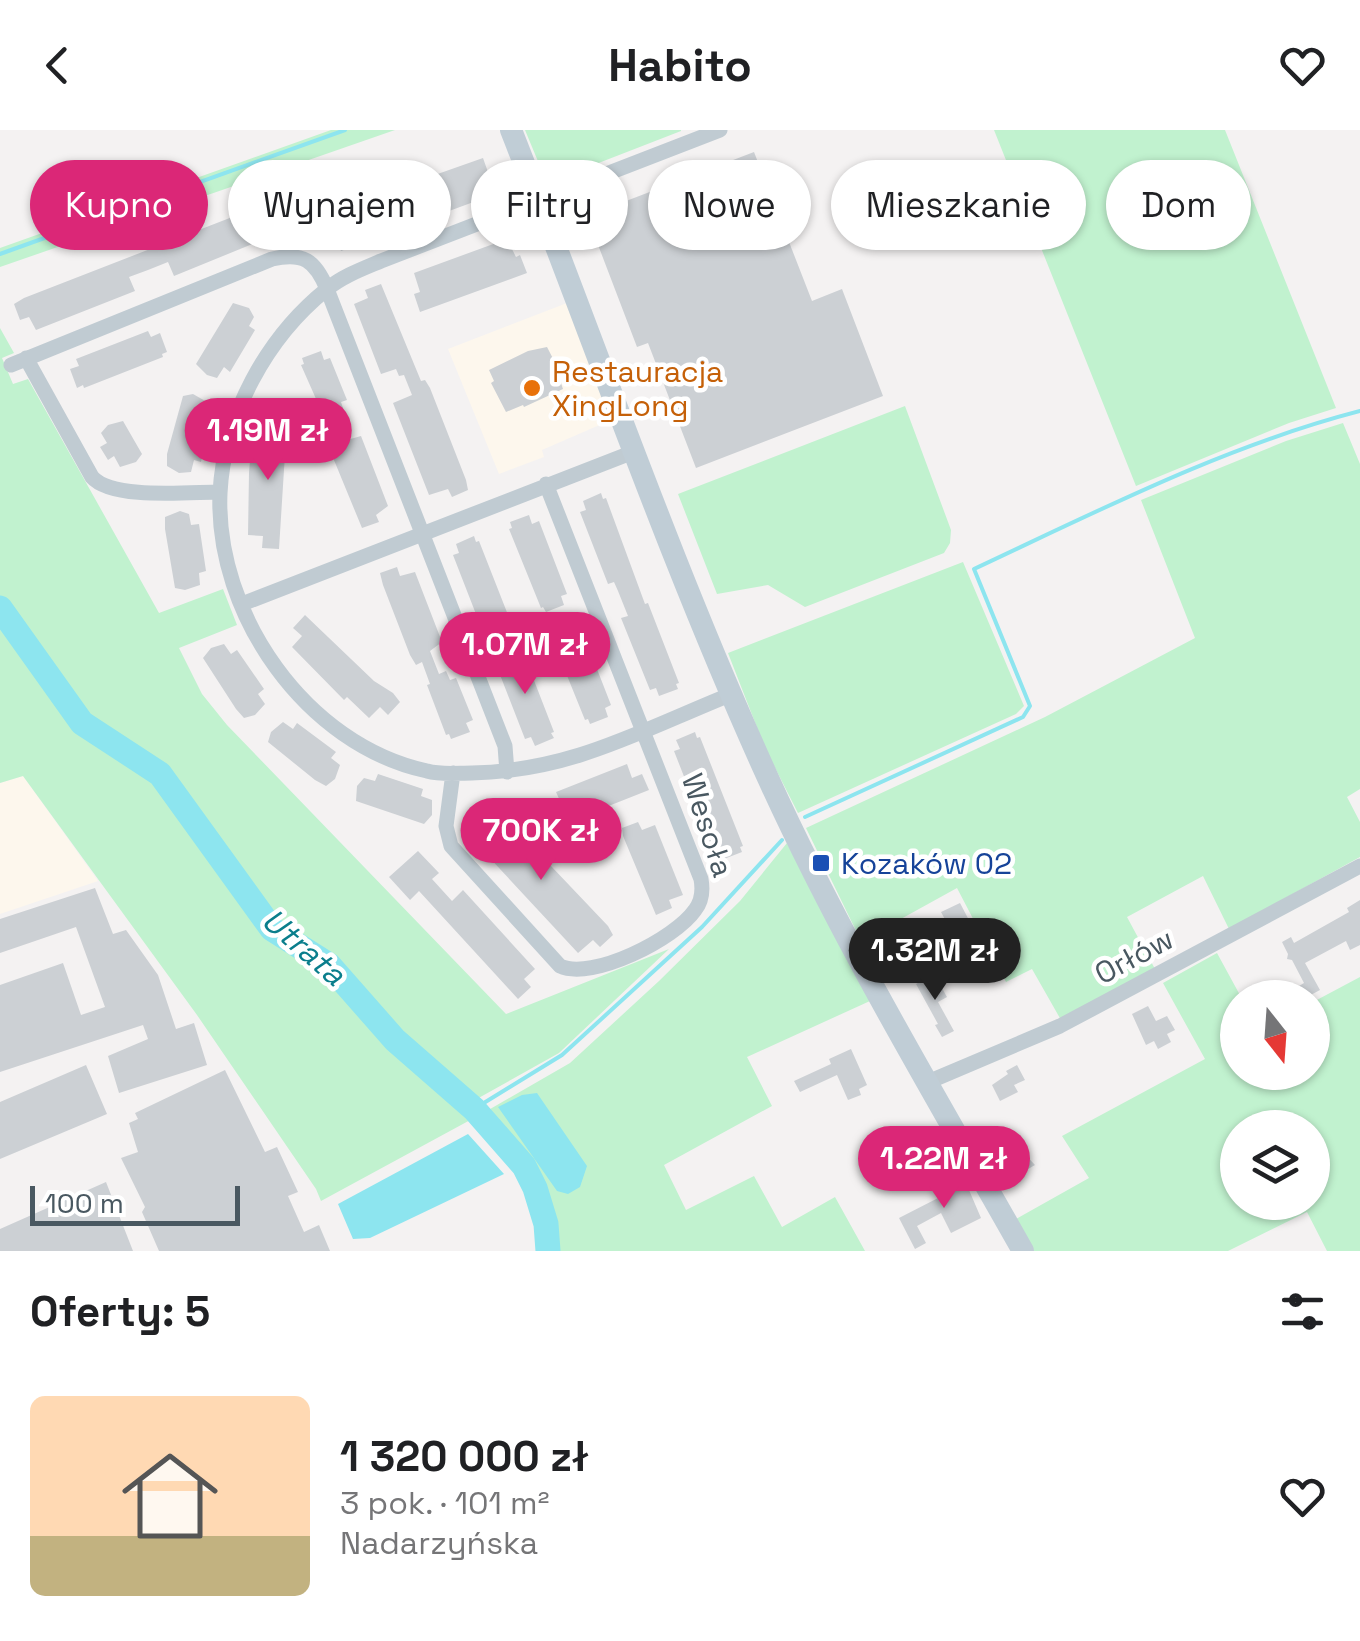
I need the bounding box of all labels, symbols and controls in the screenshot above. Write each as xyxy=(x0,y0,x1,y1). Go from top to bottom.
text: Habito xyxy=(608,37,752,94)
icon: back xyxy=(30,38,85,93)
icon: heart xyxy=(1275,38,1330,93)
chip: Kupno xyxy=(30,160,208,250)
chip: Wynajem xyxy=(228,160,451,250)
chip: Filtry xyxy=(471,160,628,250)
chip: Nowe xyxy=(648,160,811,250)
chip: Mieszkanie xyxy=(831,160,1086,250)
chip: Dom xyxy=(1106,160,1251,250)
place label: Restauracja XingLong xyxy=(552,352,723,425)
marker: Restauracja XingLong xyxy=(521,377,543,399)
pin: 1.19M zł xyxy=(165,398,371,483)
text: 1.19M zł xyxy=(207,410,329,450)
pin: 1.07M zł xyxy=(422,612,628,697)
text: 1.07M zł xyxy=(461,624,589,664)
street label: Wesoła xyxy=(673,768,743,882)
pin: 700K zł xyxy=(449,798,633,883)
text: 700K zł xyxy=(483,810,599,850)
place label: Kozaków 02 xyxy=(841,844,1012,883)
marker: Kozaków 02 xyxy=(810,852,832,874)
water label: Utrata xyxy=(254,900,355,995)
pin: 1.32M zł xyxy=(832,918,1038,1003)
street label: Orłów xyxy=(1088,919,1180,993)
text: 1.32M zł xyxy=(871,930,999,970)
north arrow xyxy=(1220,980,1330,1090)
map controls xyxy=(1220,980,1330,1220)
button: layers xyxy=(1220,1110,1330,1220)
pin: 1.22M zł xyxy=(841,1126,1047,1211)
text: 1.22M zł xyxy=(880,1138,1008,1178)
scale bar xyxy=(30,1181,240,1226)
text: 100 m xyxy=(45,1185,124,1221)
icon: filters xyxy=(1275,1284,1330,1339)
text: Oferty: 5 xyxy=(30,1285,210,1338)
text: 1 320 000 zł xyxy=(340,1430,589,1483)
icon: home xyxy=(110,1436,230,1556)
icon: heart xyxy=(1275,1469,1330,1524)
text: 3 pok. · 101 m² xyxy=(340,1483,549,1523)
text: Nadarzyńska xyxy=(340,1523,538,1563)

